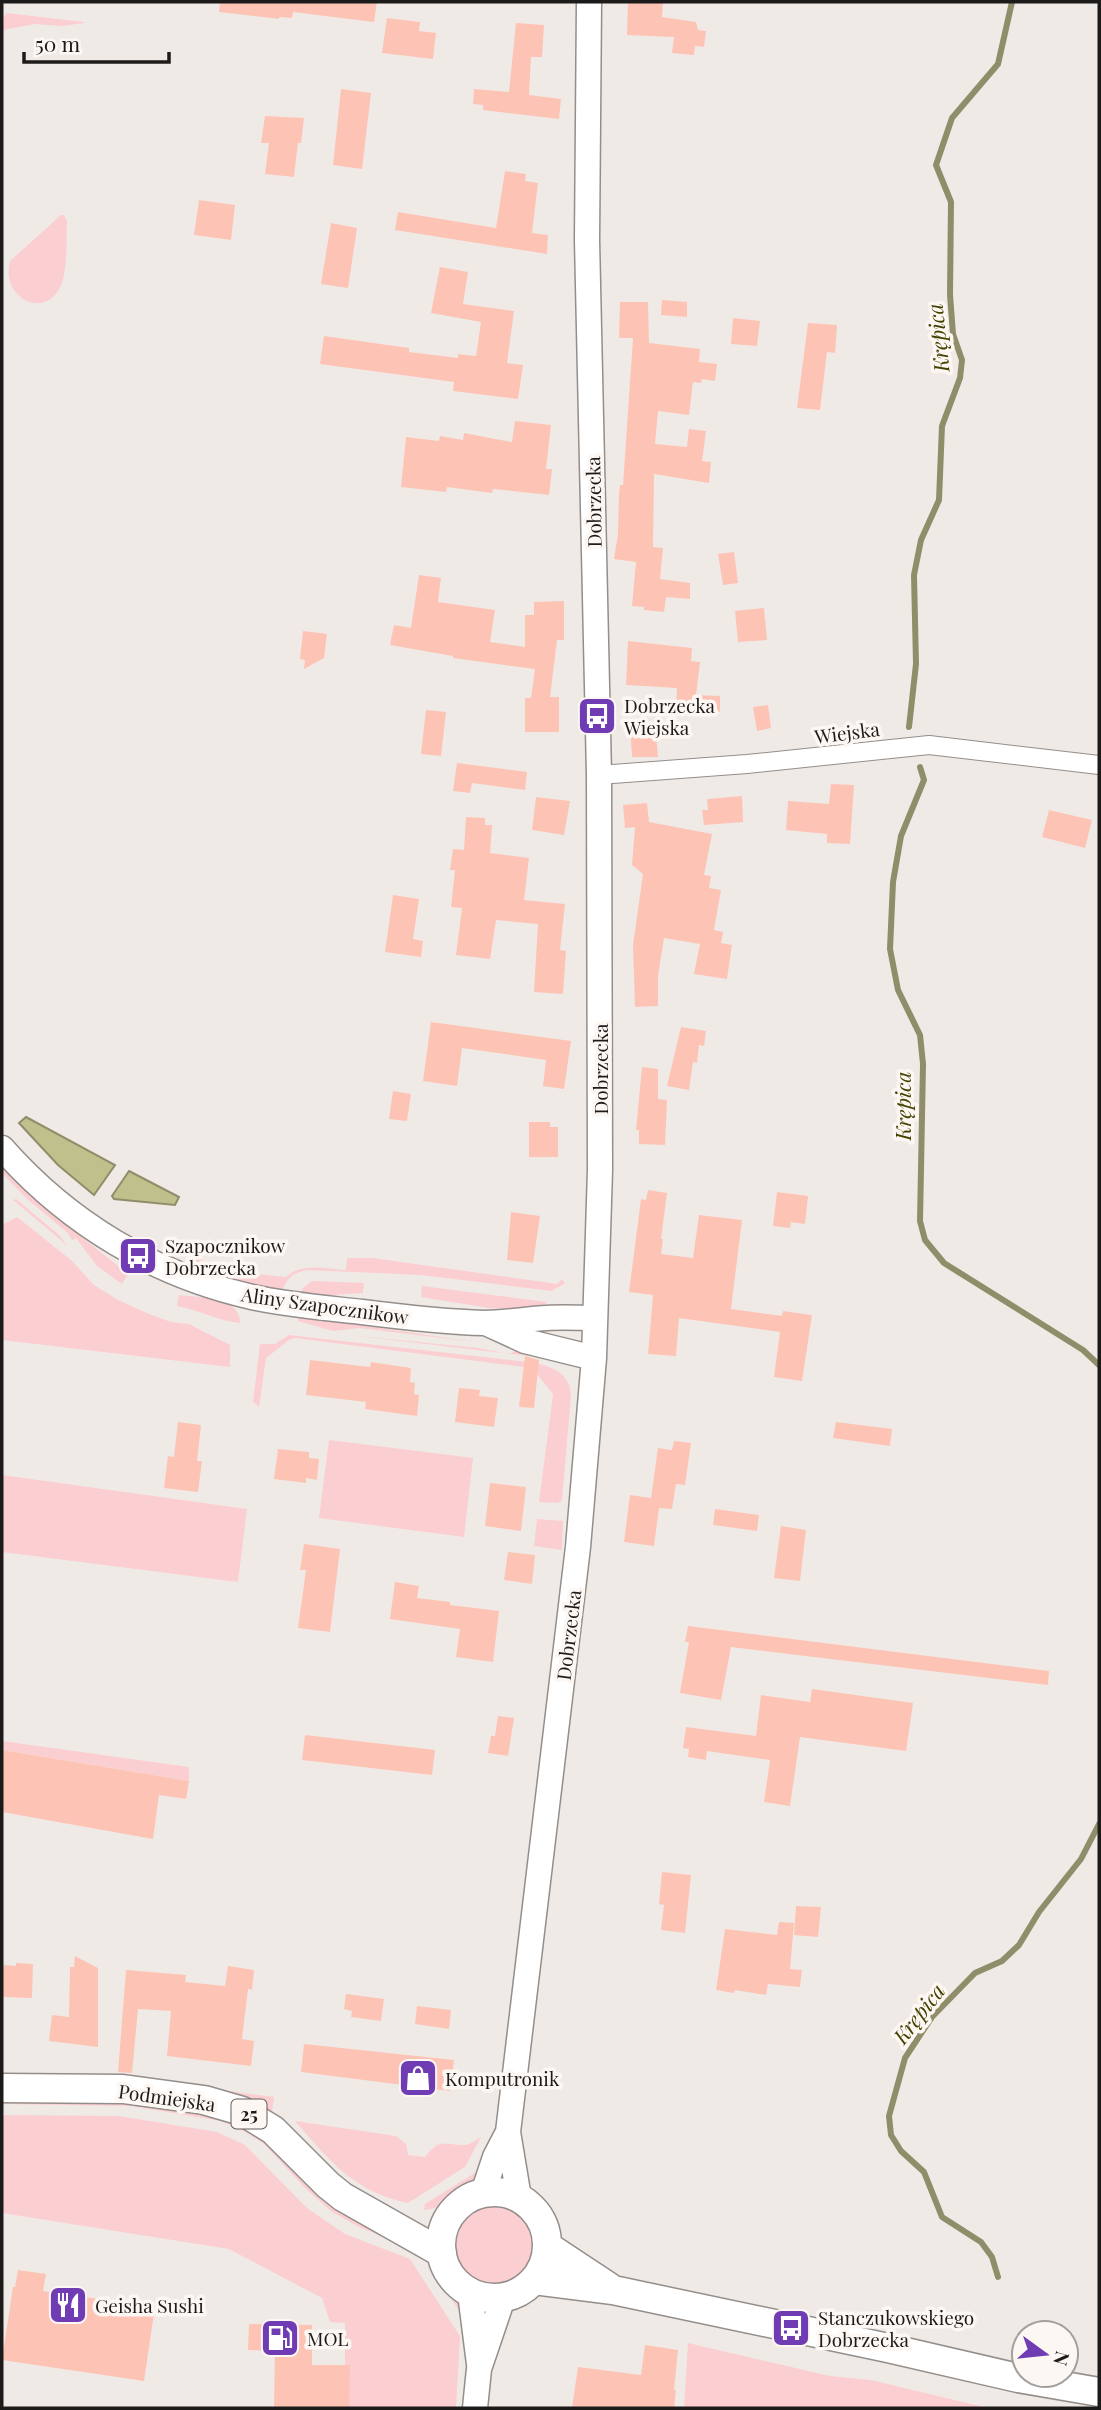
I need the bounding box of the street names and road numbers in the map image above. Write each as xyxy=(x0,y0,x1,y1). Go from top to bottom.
street label: Dobrzecka xyxy=(579,456,607,548)
street label: Wiejska xyxy=(812,715,881,749)
street label: Dobrzecka xyxy=(587,1023,613,1114)
street label: Aliny Szapocznikow xyxy=(239,1280,410,1330)
street label: Dobrzecka xyxy=(550,1588,587,1682)
street label: Podmiejska xyxy=(117,2077,218,2117)
road number: 25 xyxy=(232,2100,266,2128)

